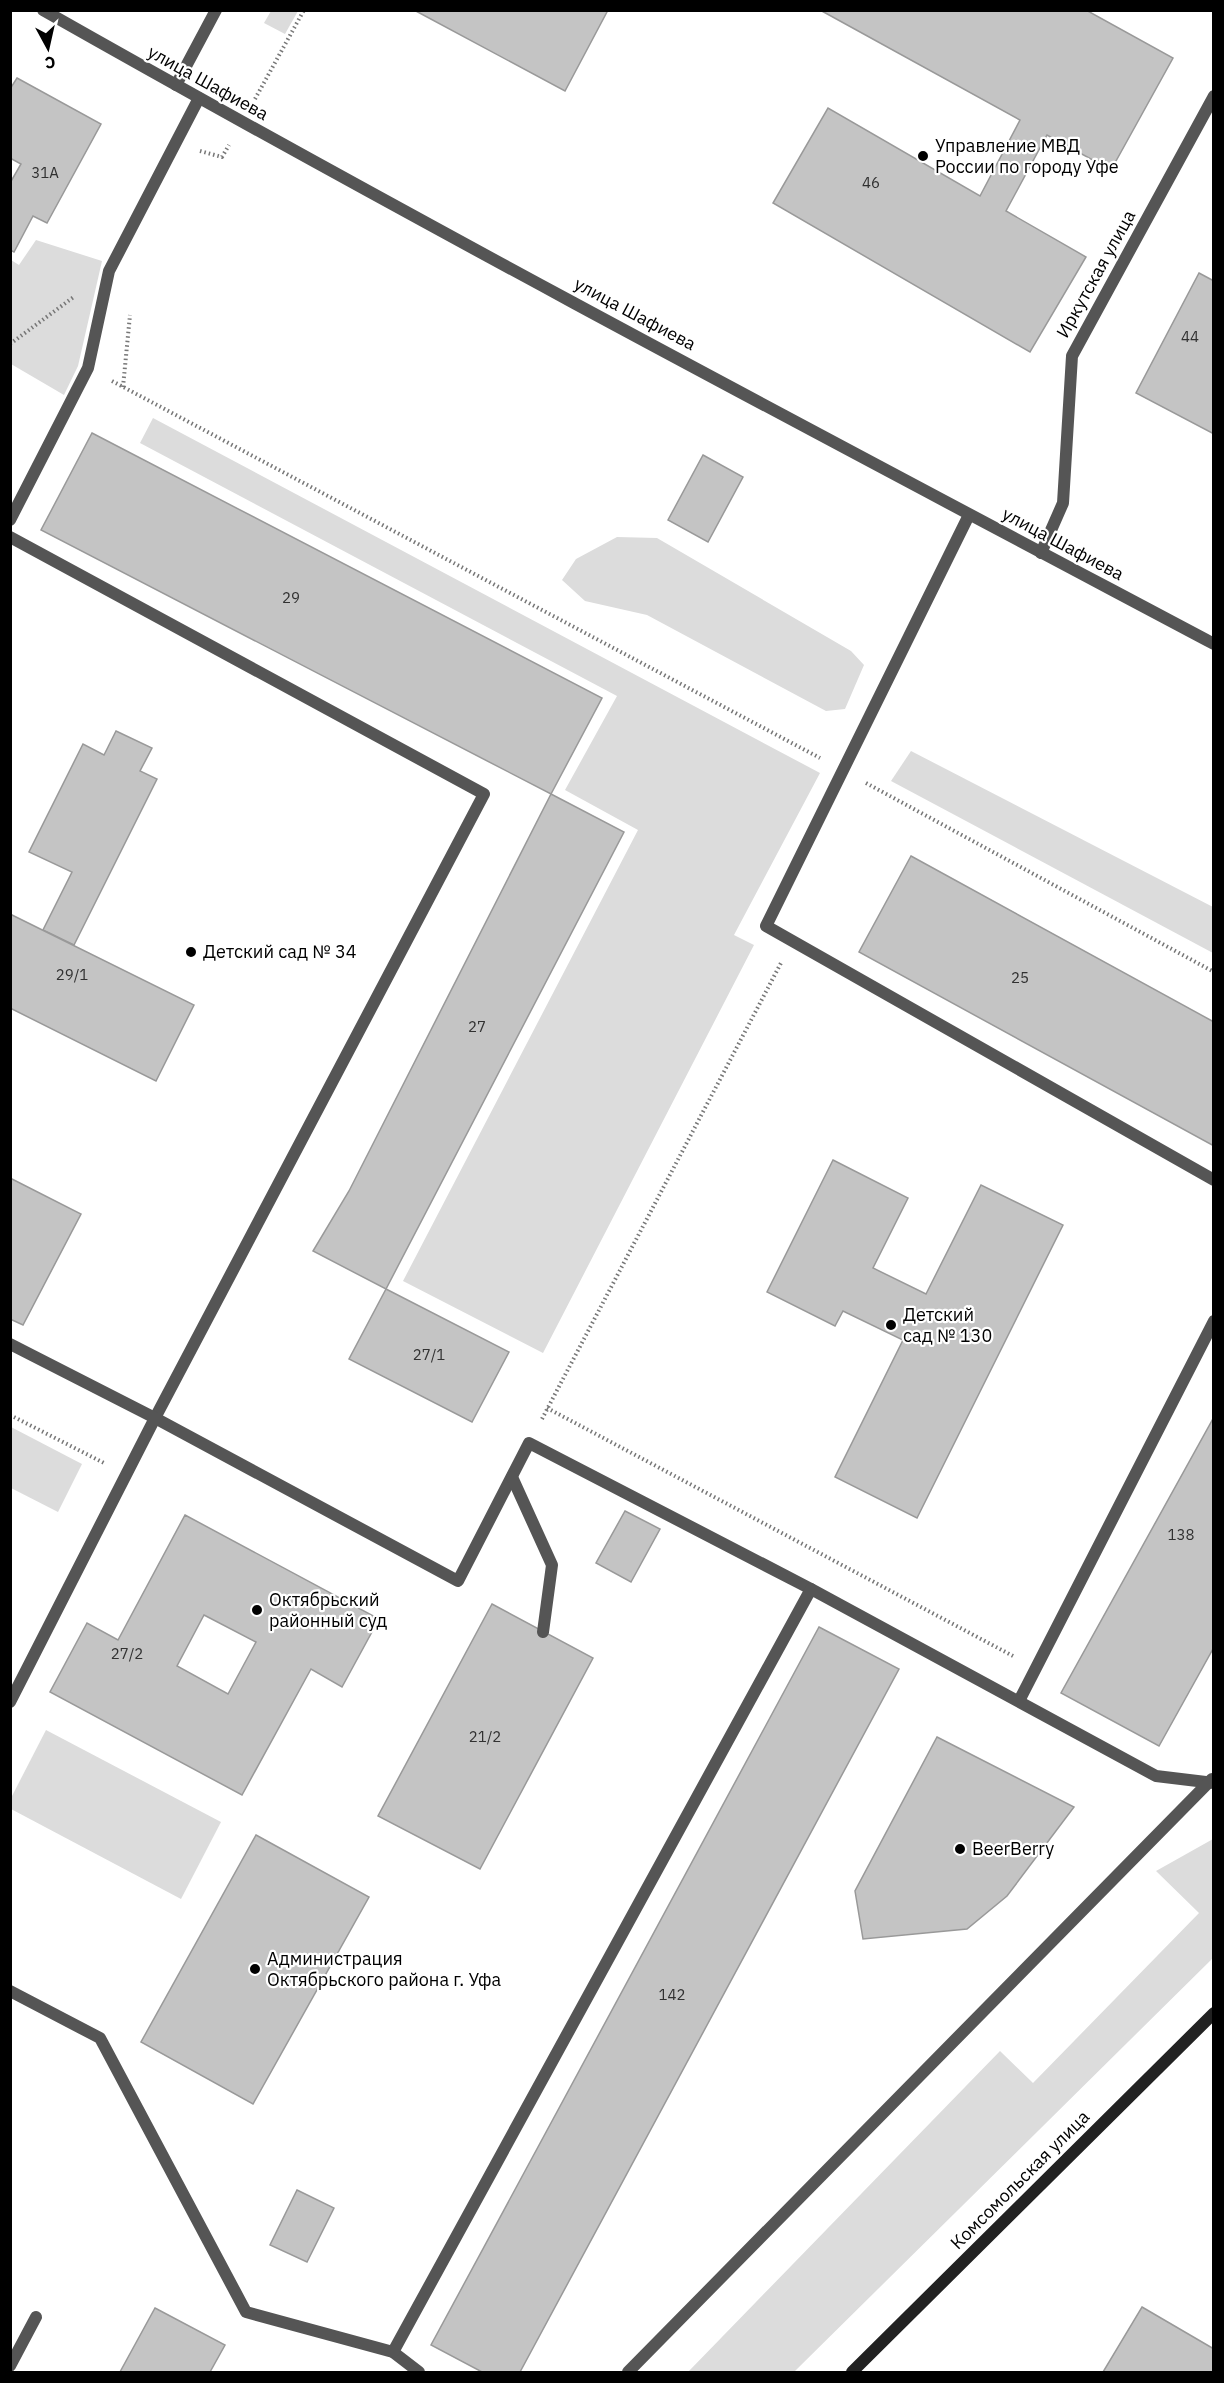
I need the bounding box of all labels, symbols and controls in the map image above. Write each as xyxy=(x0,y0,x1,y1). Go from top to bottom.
north arrow xyxy=(18,18,78,78)
street label: улица Шафиева xyxy=(144,40,273,125)
text: С xyxy=(44,52,57,73)
place label: Управление МВД России по городу Уфе xyxy=(935,134,1119,178)
marker: Управление МВД России по городу Уфе xyxy=(916,149,930,163)
house number: 31А xyxy=(31,163,59,182)
house number: 46 xyxy=(862,173,880,192)
street label: Иркутская улица xyxy=(1051,206,1140,342)
street label: улица Шафиева xyxy=(570,272,700,355)
house number: 44 xyxy=(1181,327,1199,346)
street label: улица Шафиева xyxy=(998,502,1128,585)
house number: 29 xyxy=(282,588,300,607)
place label: Детский сад № 34 xyxy=(203,940,357,963)
marker: Детский сад № 34 xyxy=(184,945,198,959)
house number: 29/1 xyxy=(56,965,88,984)
house number: 25 xyxy=(1011,968,1029,987)
house number: 27 xyxy=(468,1017,486,1036)
place label: Детский сад № 130 xyxy=(903,1303,992,1347)
marker: Детский сад № 130 xyxy=(884,1318,898,1332)
house number: 27/1 xyxy=(413,1345,445,1364)
house number: 138 xyxy=(1167,1525,1195,1544)
place label: Октябрьский районный суд xyxy=(269,1588,387,1632)
marker: Октябрьский районный суд xyxy=(250,1603,264,1617)
house number: 27/2 xyxy=(111,1644,143,1663)
house number: 21/2 xyxy=(469,1727,501,1746)
place label: BeerBerry xyxy=(972,1837,1054,1860)
marker: BeerBerry xyxy=(953,1842,967,1856)
place label: Администрация Октябрьского района г. Уфа xyxy=(267,1947,501,1991)
marker: Администрация Октябрьского района г. Уфа xyxy=(248,1962,262,1976)
house number: 142 xyxy=(658,1985,686,2004)
street label: Комсомольская улица xyxy=(945,2105,1094,2254)

